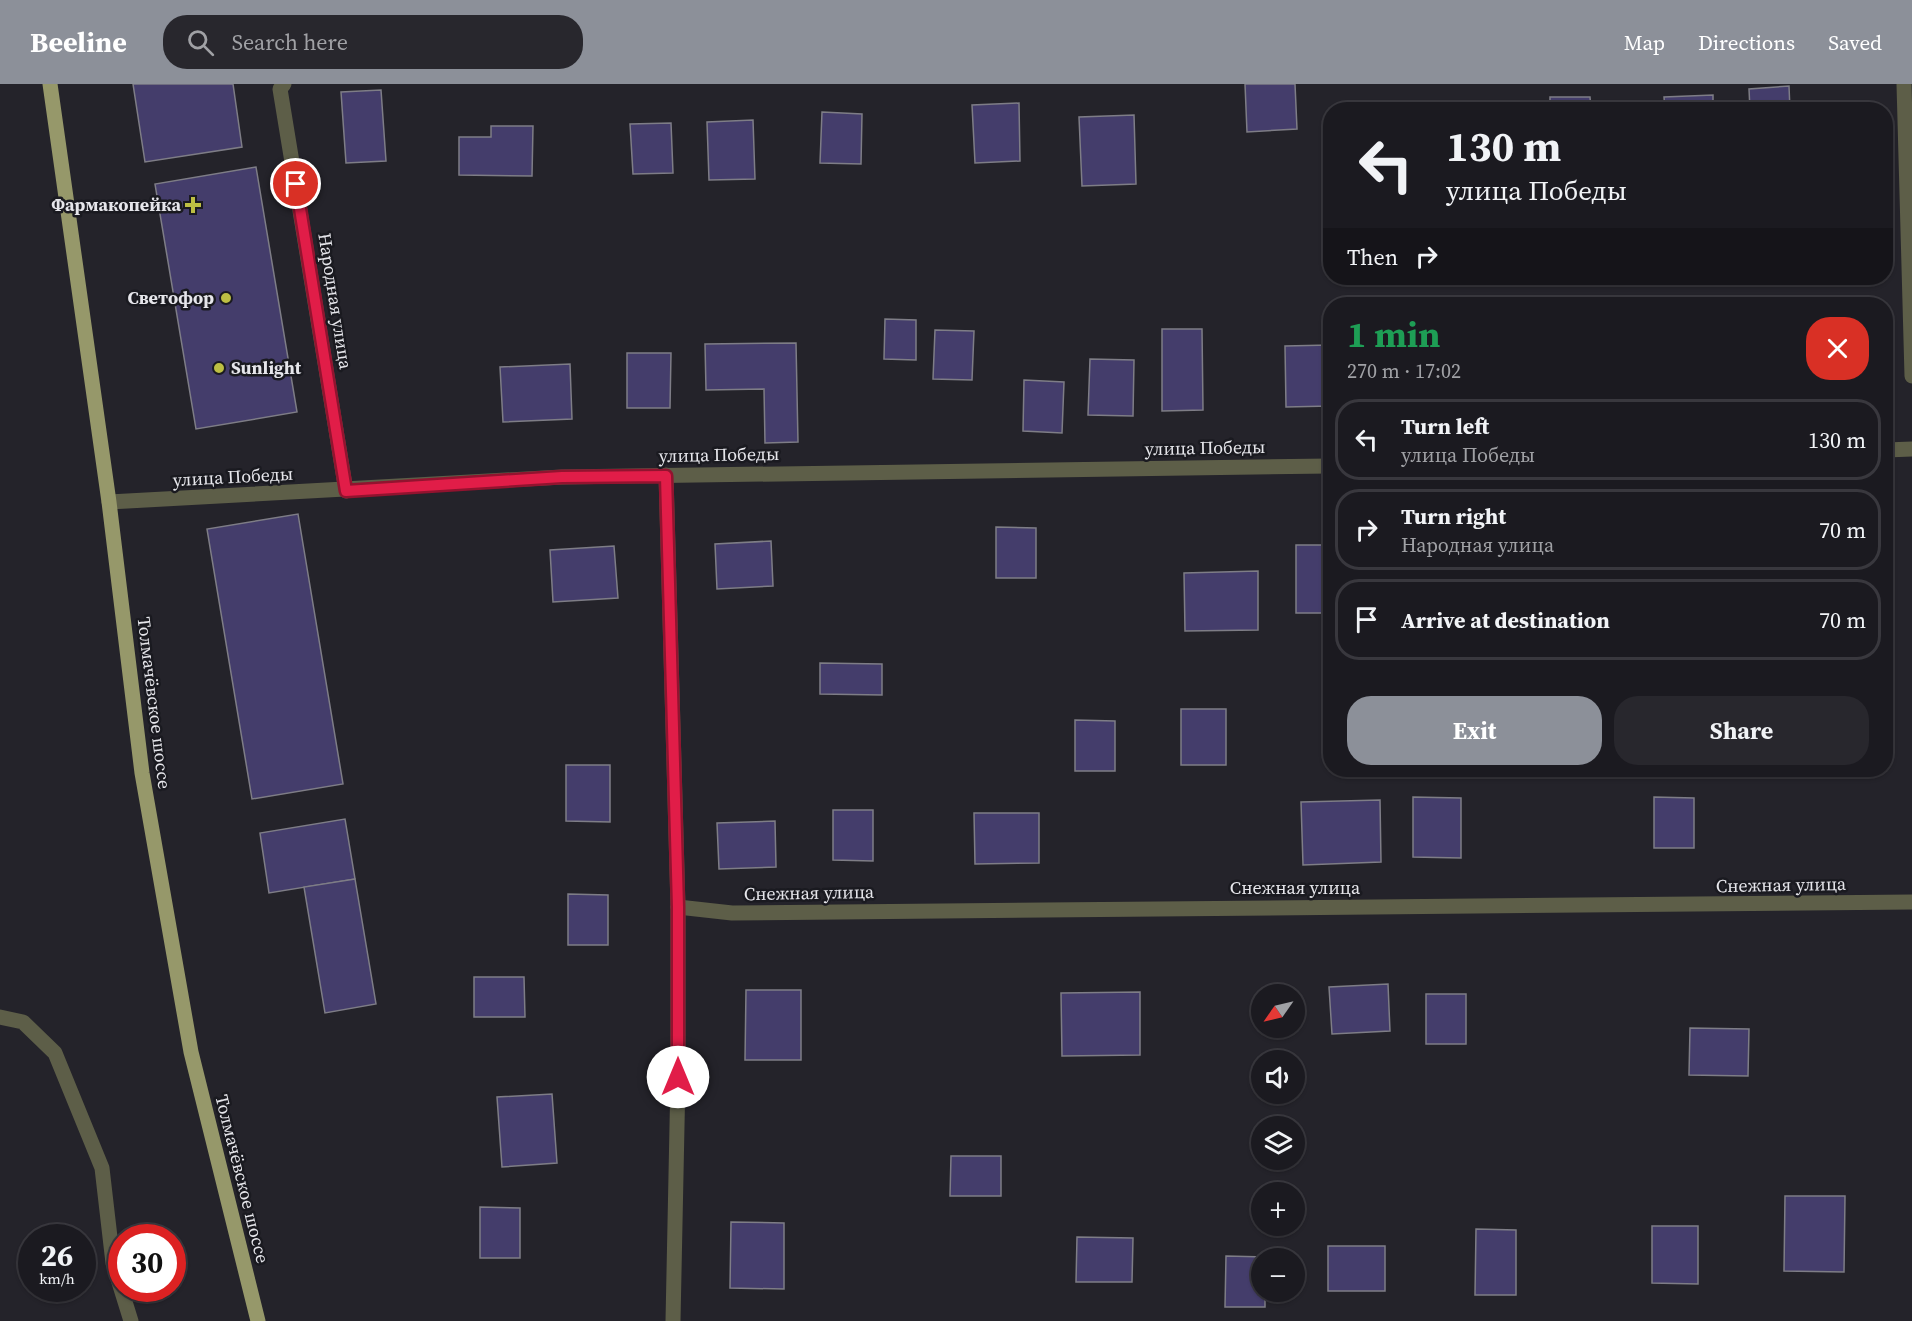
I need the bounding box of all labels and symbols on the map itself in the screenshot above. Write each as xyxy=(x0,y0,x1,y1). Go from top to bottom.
pin xyxy=(270,158,321,209)
place label: Фармакопейка xyxy=(51,192,181,217)
marker: Фармакопейка xyxy=(186,198,200,212)
street label: Народная улица xyxy=(312,231,359,372)
place label: Светофор xyxy=(128,285,214,310)
marker: Светофор xyxy=(219,291,233,305)
place label: Sunlight xyxy=(231,355,302,380)
marker: Sunlight xyxy=(212,361,226,375)
street label: улица Победы xyxy=(1144,434,1266,461)
street label: улица Победы xyxy=(658,441,780,468)
street label: улица Победы xyxy=(172,461,294,492)
street label: Толмачёвское шоссе xyxy=(132,615,177,790)
street label: Снежная улица xyxy=(1716,871,1847,898)
street label: Снежная улица xyxy=(1230,875,1361,900)
street label: Снежная улица xyxy=(744,879,875,906)
north arrow xyxy=(1251,984,1305,1038)
position arrow xyxy=(646,1045,710,1109)
street label: Толмачёвское шоссе xyxy=(209,1092,276,1266)
speed limit sign: 30 xyxy=(108,1224,186,1302)

